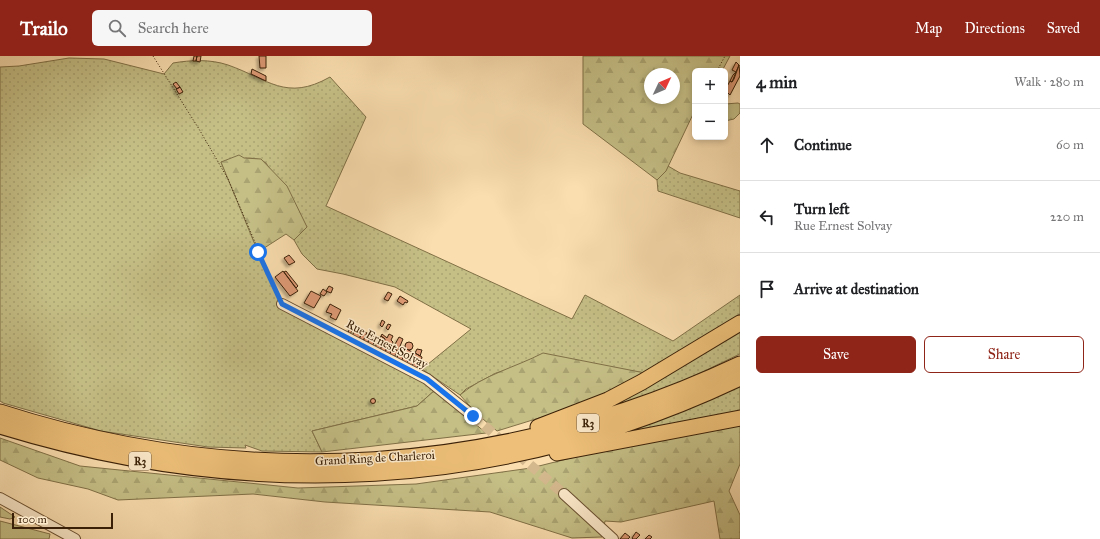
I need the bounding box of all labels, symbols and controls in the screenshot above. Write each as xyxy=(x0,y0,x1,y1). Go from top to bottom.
search box xyxy=(92,10,372,46)
text: Trailo xyxy=(20,17,68,40)
icon: search xyxy=(106,17,128,39)
text: Search here xyxy=(138,19,209,37)
text: Map xyxy=(915,20,942,37)
text: Directions xyxy=(964,20,1025,37)
text: Saved xyxy=(1047,20,1080,37)
north arrow xyxy=(644,68,680,104)
map controls xyxy=(692,68,728,140)
button: + xyxy=(692,68,728,104)
text: 4 min xyxy=(756,72,797,93)
text: Walk · 280 m xyxy=(1014,74,1084,90)
button: − xyxy=(692,104,728,140)
icon: ahead xyxy=(756,134,778,156)
text: Continue xyxy=(794,136,852,154)
text: 60 m xyxy=(1056,137,1084,153)
text: Turn left xyxy=(794,200,850,218)
icon: left xyxy=(756,206,778,228)
text: 220 m xyxy=(1050,209,1084,225)
text: Rue Ernest Solvay xyxy=(794,218,892,234)
route start xyxy=(249,243,267,261)
icon: arrive xyxy=(756,278,778,300)
text: Arrive at destination xyxy=(794,280,919,298)
street label: Rue Ernest Solvay xyxy=(344,317,431,372)
button: Save xyxy=(756,336,916,373)
button: Share xyxy=(924,336,1084,373)
route end xyxy=(464,407,482,425)
road number: R3 xyxy=(577,414,599,432)
street label: Grand Ring de Charleroi xyxy=(315,448,436,469)
road number: R3 xyxy=(129,452,151,470)
scale bar xyxy=(12,511,113,530)
text: 100 m xyxy=(18,513,47,526)

